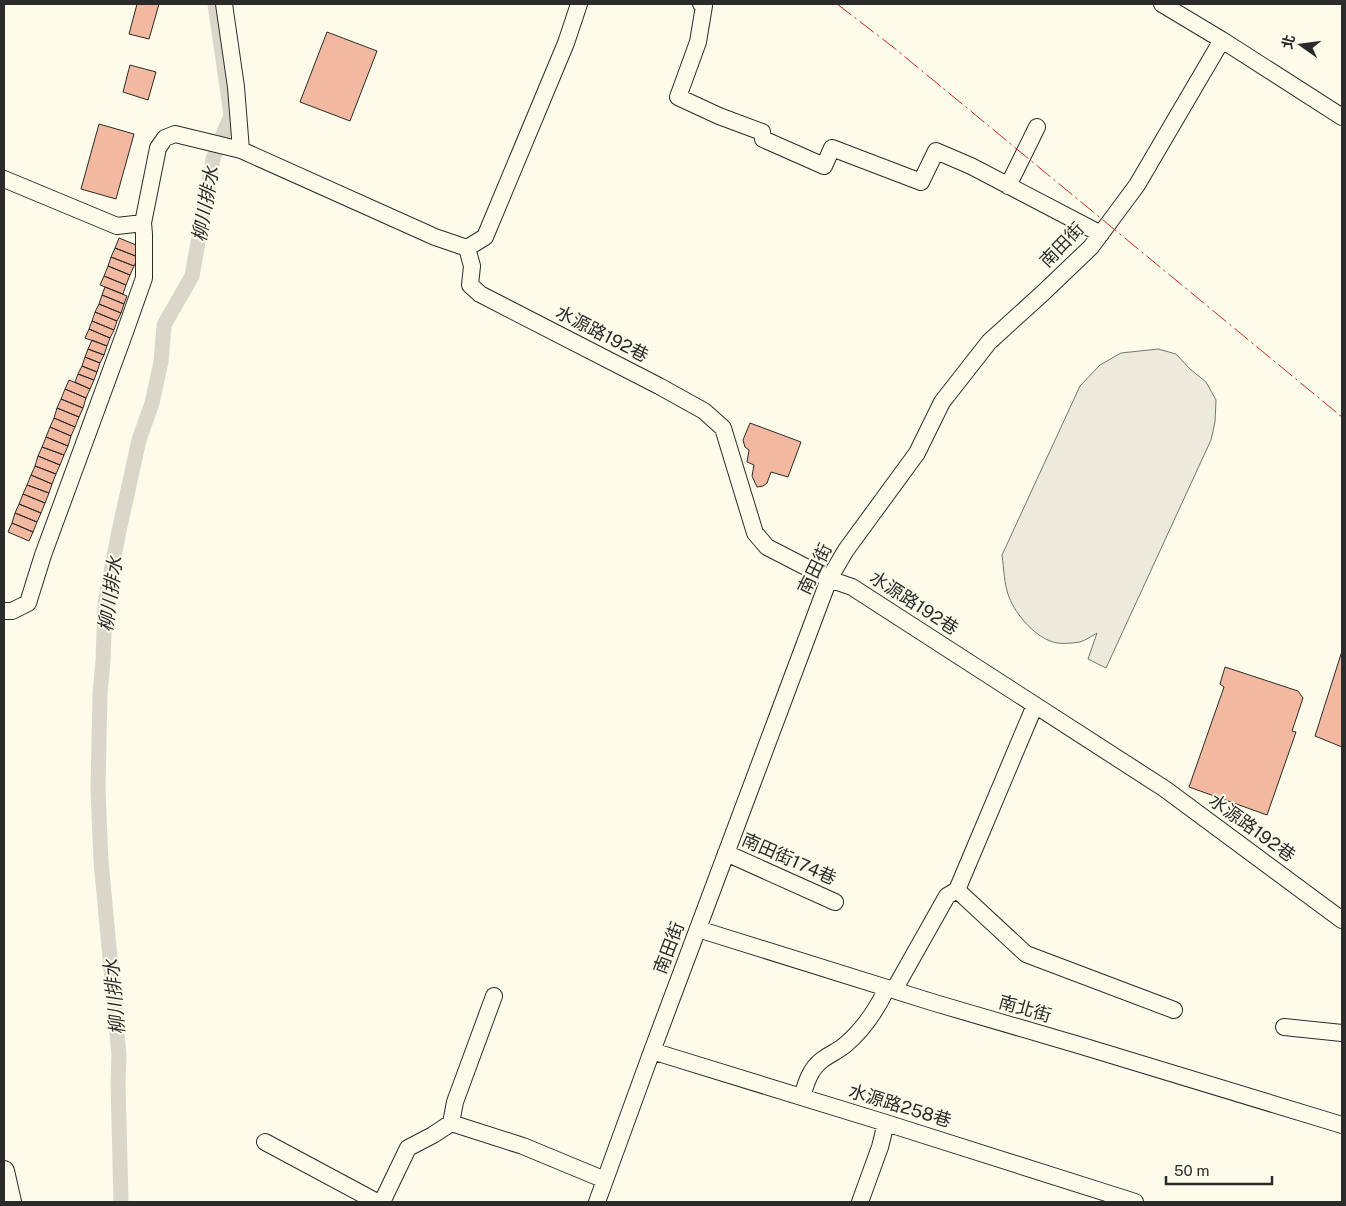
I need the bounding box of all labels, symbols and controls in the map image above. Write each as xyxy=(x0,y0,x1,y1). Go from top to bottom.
north arrow xyxy=(1276,20,1326,70)
text: 北 xyxy=(1279,33,1298,51)
water label: 柳川排水 xyxy=(188,164,223,243)
street label: 南田街 xyxy=(1035,218,1088,271)
street label: 水源路192巷 xyxy=(552,301,652,366)
street label: 南田街 xyxy=(793,540,836,598)
water label: 柳川排水 xyxy=(94,554,126,633)
street label: 水源路192巷 xyxy=(866,566,962,639)
street label: 水源路192巷 xyxy=(1205,789,1299,866)
street label: 南田街174巷 xyxy=(739,828,840,889)
street label: 南田街 xyxy=(649,919,688,977)
water label: 柳川排水 xyxy=(100,957,128,1036)
street label: 南北街 xyxy=(996,991,1054,1026)
street label: 水源路258巷 xyxy=(846,1080,954,1131)
scale bar xyxy=(1166,1154,1272,1186)
text: 50 m xyxy=(1174,1162,1209,1179)

